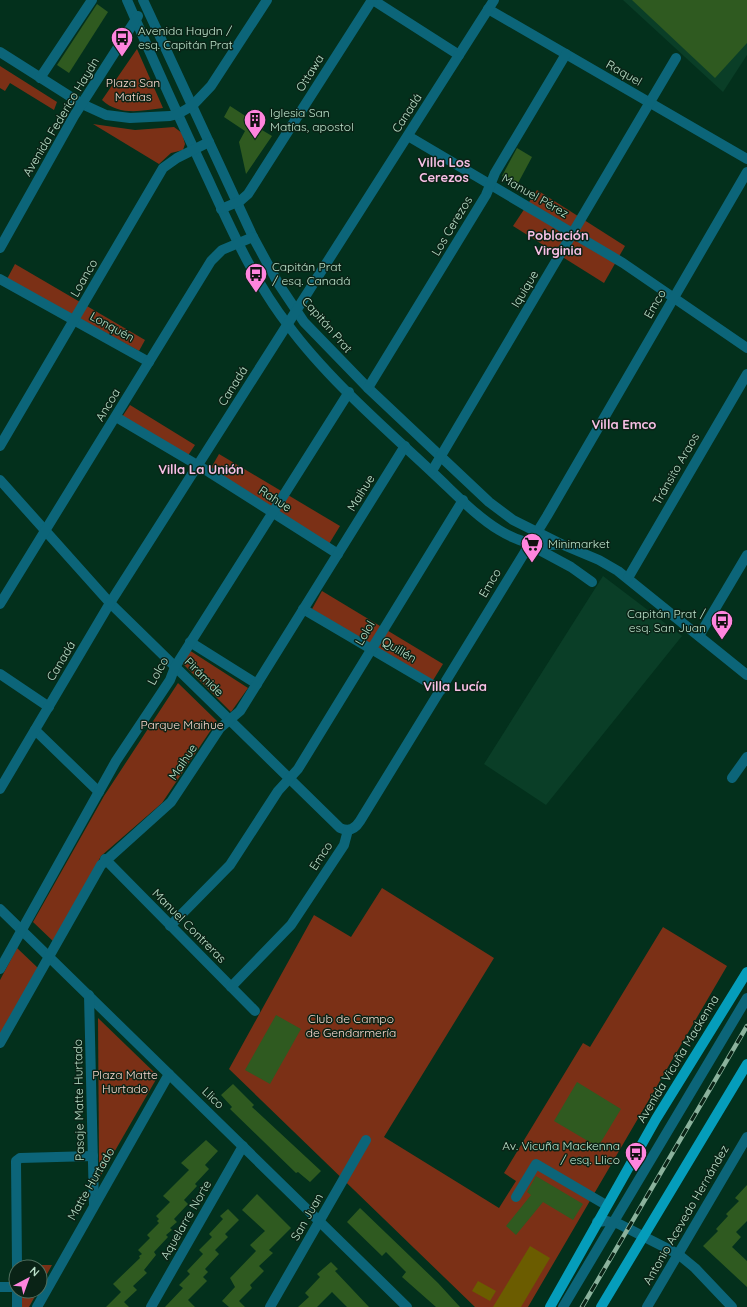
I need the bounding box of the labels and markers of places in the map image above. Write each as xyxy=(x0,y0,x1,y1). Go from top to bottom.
place label: Avenida Haydn / esq. Capitán Prat xyxy=(138,23,233,52)
bus stop icon: Avenida Haydn / esq. Capitán Prat xyxy=(109,25,135,58)
place label: Iglesia San Matías, apostol xyxy=(270,105,354,134)
building icon: Iglesia San Matías, apostol xyxy=(242,107,268,140)
place label: Capitán Prat / esq. Canadá xyxy=(272,259,351,288)
bus stop icon: Capitán Prat / esq. Canadá xyxy=(243,261,269,294)
supermarket icon: Minimarket xyxy=(519,531,545,564)
place label: Minimarket xyxy=(548,536,610,551)
place label: Capitán Prat / esq. San Juan xyxy=(627,606,707,635)
bus stop icon: Capitán Prat / esq. San Juan xyxy=(709,608,735,641)
place label: Av. Vicuña Mackenna / esq. Llico xyxy=(502,1138,620,1167)
bus stop icon: Av. Vicuña Mackenna / esq. Llico xyxy=(623,1140,649,1173)

